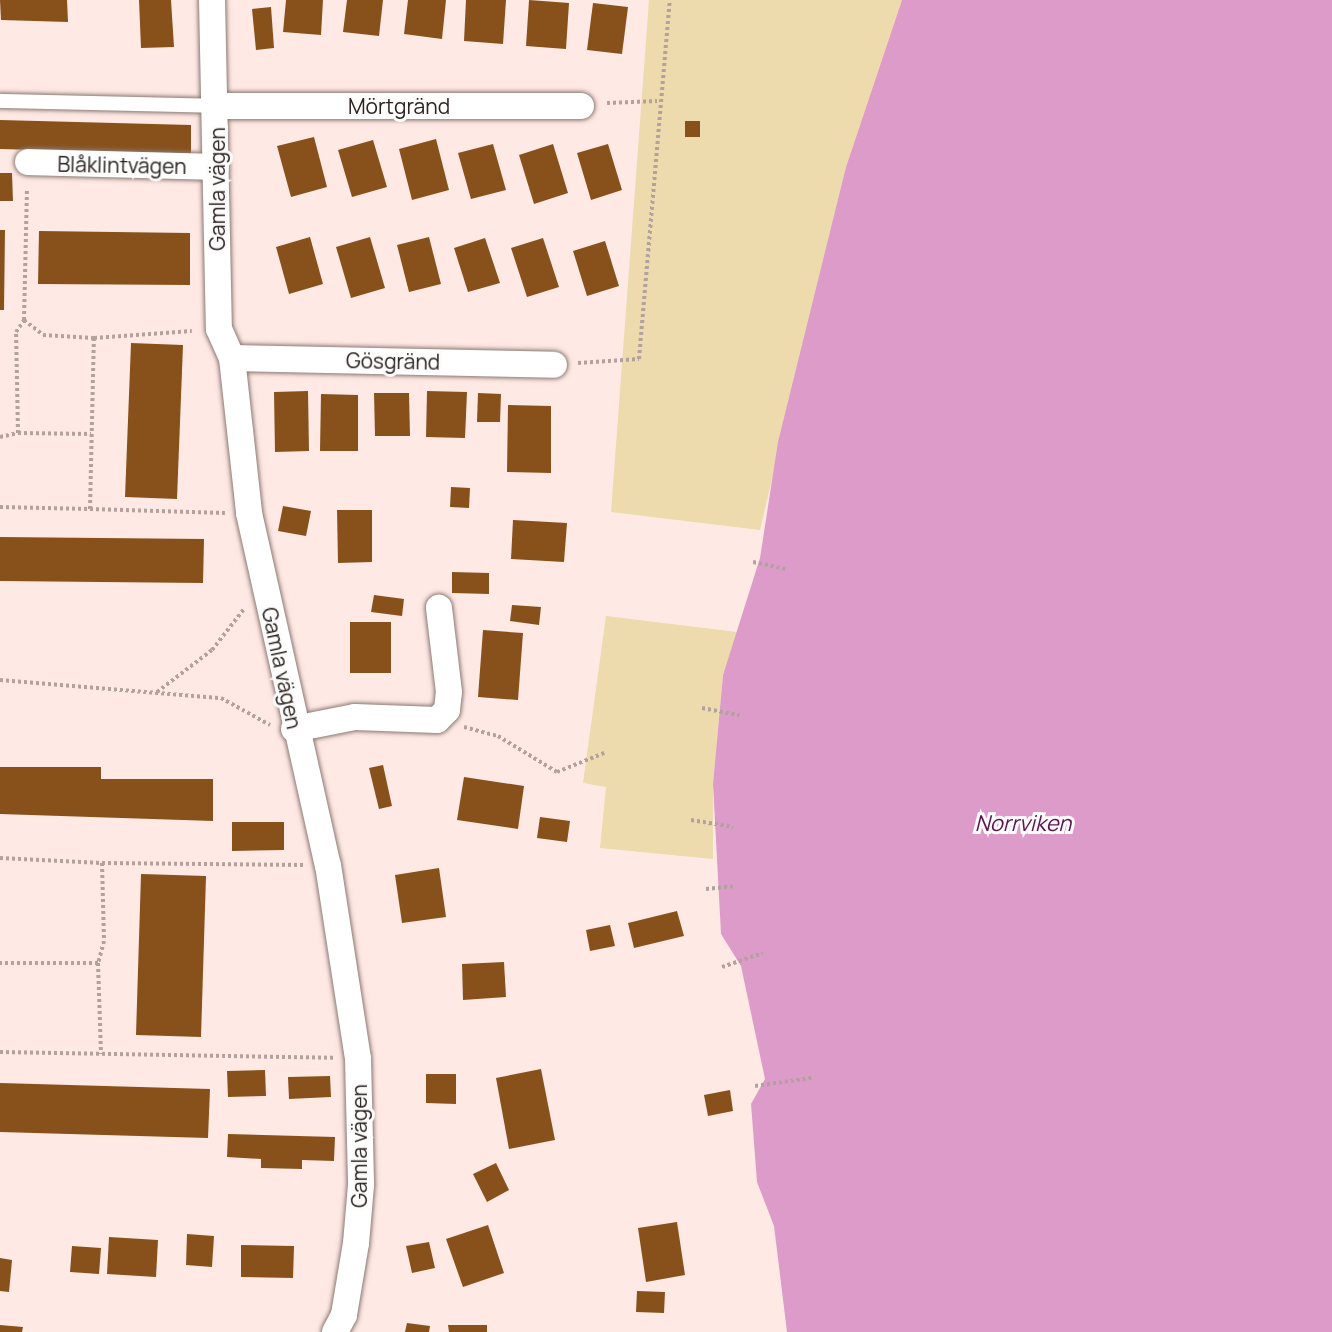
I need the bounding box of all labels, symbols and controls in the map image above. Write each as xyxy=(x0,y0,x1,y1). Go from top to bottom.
street label: Mörtgränd xyxy=(348,93,450,119)
street label: Gamla vägen xyxy=(204,127,230,251)
street label: Blåklintvägen xyxy=(57,151,187,179)
street label: Gösgränd xyxy=(346,348,440,374)
street label: Gamla vägen xyxy=(257,605,307,731)
water label: Norrviken xyxy=(975,811,1071,837)
street label: Gamla vägen xyxy=(346,1084,372,1208)

